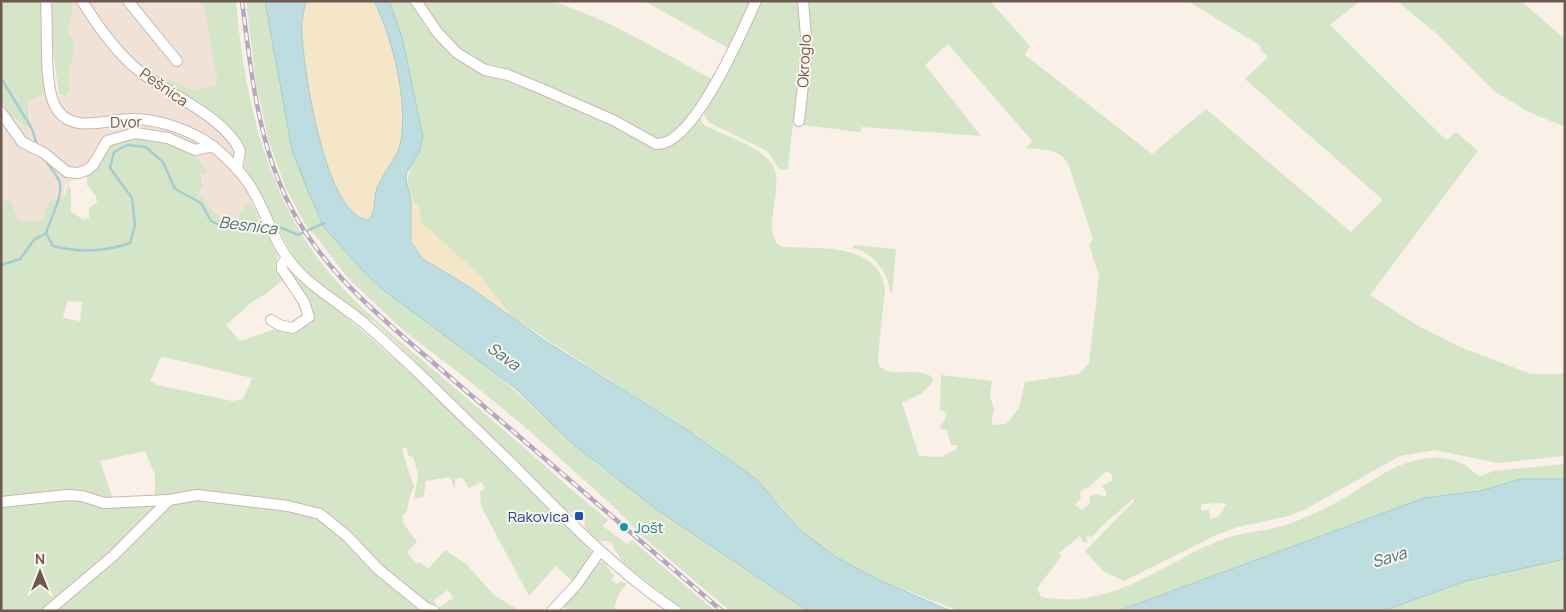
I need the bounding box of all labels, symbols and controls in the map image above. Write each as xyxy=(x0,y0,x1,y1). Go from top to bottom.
street label: Okroglo xyxy=(792,34,816,88)
street label: Pešnica xyxy=(136,63,192,111)
street label: Dvor xyxy=(110,111,143,133)
water label: Besnica xyxy=(218,211,279,240)
water label: Sava xyxy=(483,337,526,376)
place label: Rakovica xyxy=(508,506,569,527)
marker: Rakovica xyxy=(573,510,585,522)
place label: Jošt xyxy=(634,517,664,538)
marker: Jošt xyxy=(618,521,630,533)
water label: Sava xyxy=(1369,541,1410,573)
north arrow xyxy=(15,547,65,597)
text: N xyxy=(35,549,45,568)

